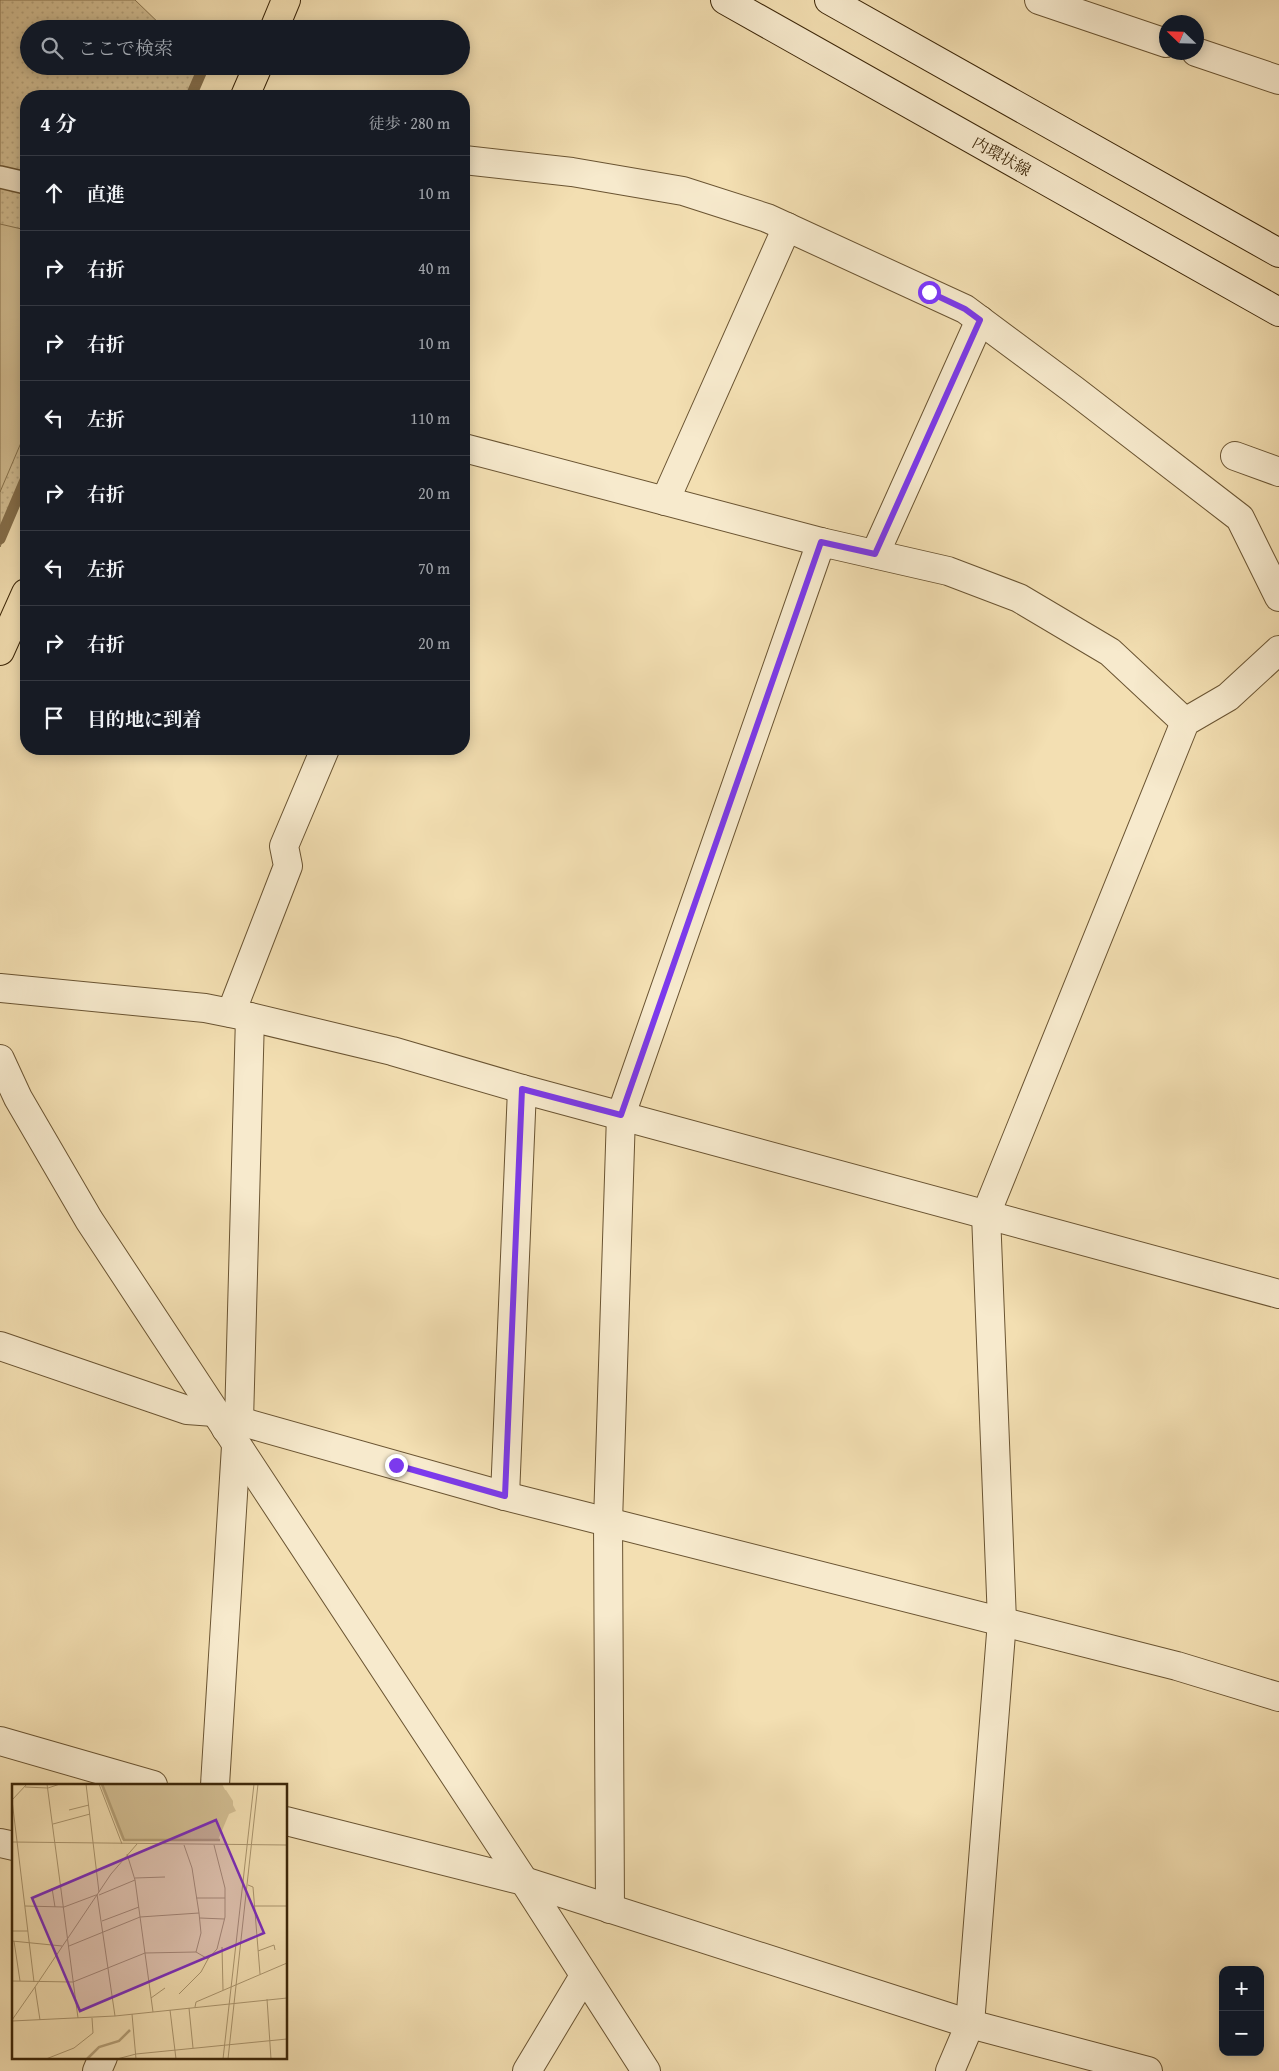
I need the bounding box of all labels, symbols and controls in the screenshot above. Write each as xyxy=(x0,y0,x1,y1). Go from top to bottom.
north arrow xyxy=(1159,15,1204,60)
search box xyxy=(20,20,470,75)
icon: search xyxy=(38,34,66,62)
text: ここで検索 xyxy=(78,34,173,62)
text: 4 分 xyxy=(40,108,77,139)
text: 徒歩 · 280 m xyxy=(369,111,450,135)
street label: 内環状線 xyxy=(968,130,1036,182)
icon: ahead xyxy=(40,179,68,207)
text: 直進 xyxy=(87,180,125,208)
text: 10 m xyxy=(418,181,450,205)
icon: right xyxy=(40,254,68,282)
text: 右折 xyxy=(87,255,125,283)
text: 40 m xyxy=(418,256,450,280)
route start xyxy=(918,281,941,304)
icon: right xyxy=(40,329,68,357)
text: 右折 xyxy=(87,330,125,358)
text: 10 m xyxy=(418,331,450,355)
icon: left xyxy=(40,404,68,432)
text: 左折 xyxy=(87,405,125,433)
text: 110 m xyxy=(410,406,450,430)
icon: right xyxy=(40,479,68,507)
text: 右折 xyxy=(87,480,125,508)
text: 20 m xyxy=(418,481,450,505)
icon: left xyxy=(40,554,68,582)
text: 左折 xyxy=(87,555,125,583)
text: 70 m xyxy=(418,556,450,580)
icon: right xyxy=(40,629,68,657)
text: 右折 xyxy=(87,630,125,658)
text: 20 m xyxy=(418,631,450,655)
icon: arrive xyxy=(40,704,68,732)
text: 目的地に到着 xyxy=(87,705,201,733)
route end xyxy=(385,1454,408,1477)
inset map xyxy=(12,1784,288,2058)
map controls xyxy=(1219,1966,1264,2056)
button: + xyxy=(1219,1966,1264,2011)
button: − xyxy=(1219,2011,1264,2056)

